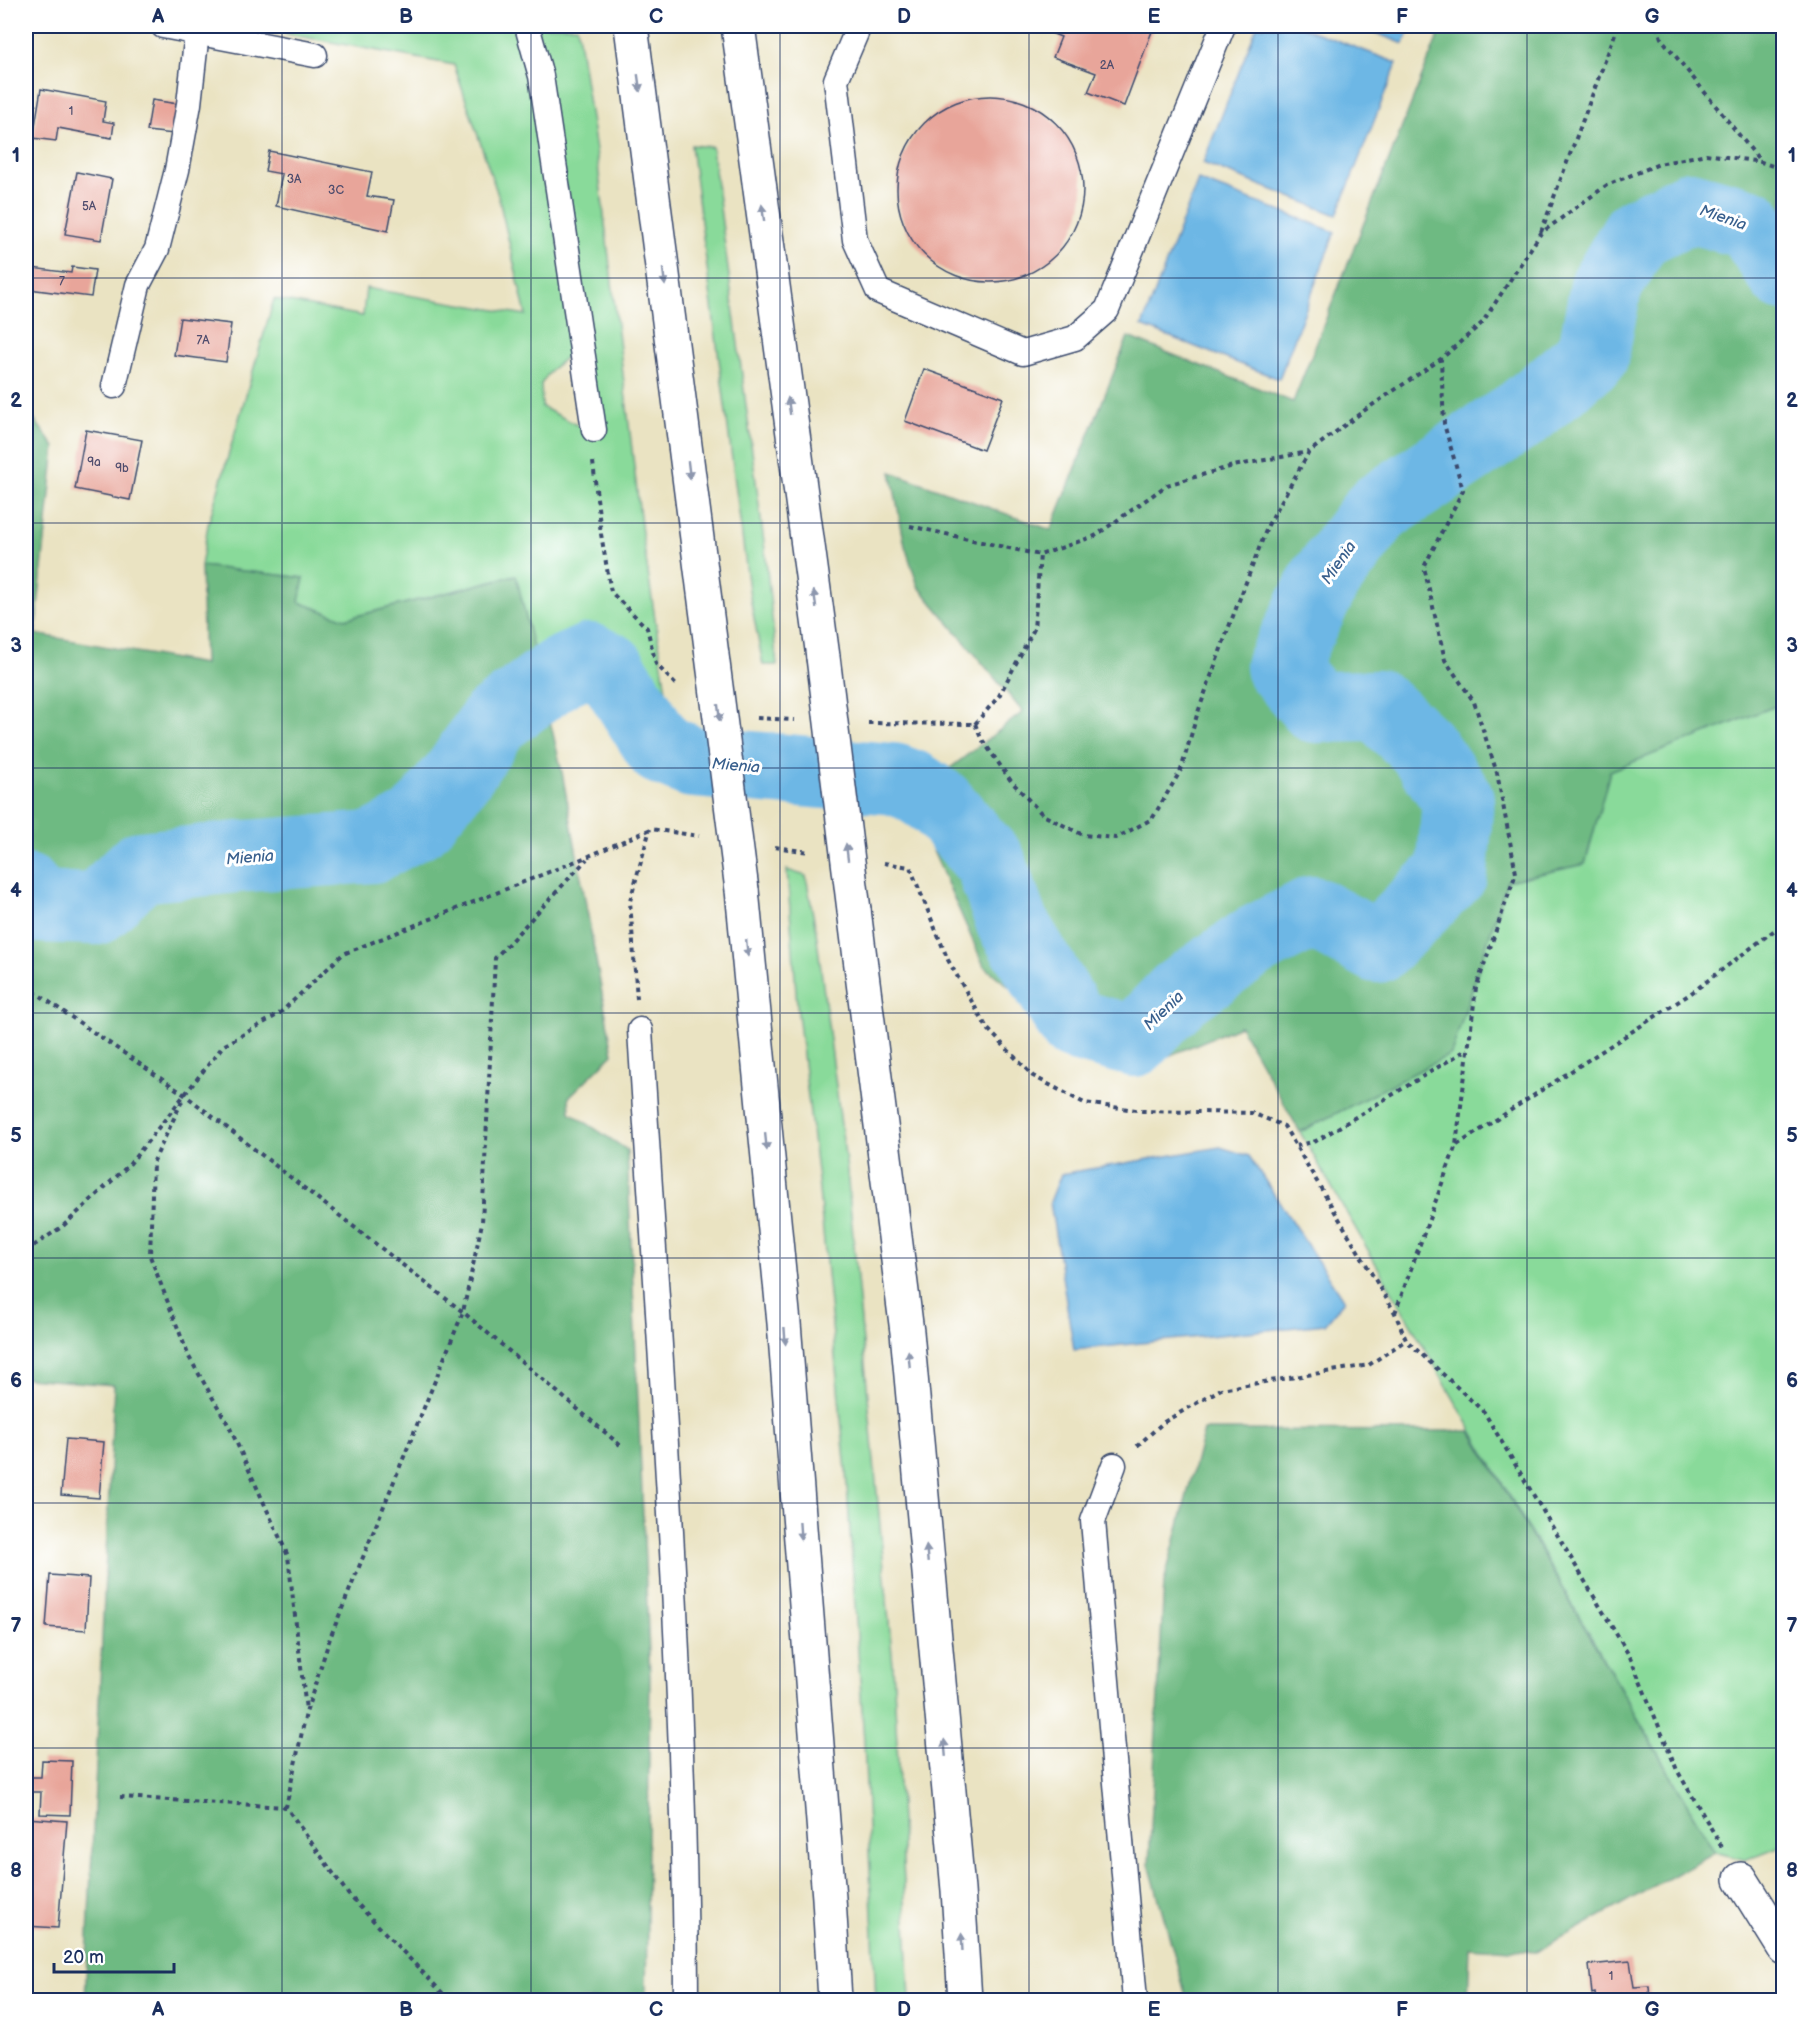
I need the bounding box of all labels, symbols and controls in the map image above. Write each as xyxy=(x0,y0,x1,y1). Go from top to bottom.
text: A xyxy=(151,5,165,29)
text: B xyxy=(399,5,413,29)
text: C xyxy=(649,5,663,29)
text: D xyxy=(897,5,911,29)
text: E xyxy=(1148,5,1161,29)
text: F xyxy=(1396,5,1408,29)
text: G xyxy=(1645,5,1660,29)
house number: 2A xyxy=(1100,58,1115,73)
one-way arrow xyxy=(635,74,644,93)
house number: 1 xyxy=(69,104,73,119)
text: 1 xyxy=(12,144,20,168)
text: 1 xyxy=(1788,144,1796,168)
house number: 3A xyxy=(287,172,302,187)
house number: 3C xyxy=(328,183,344,198)
house number: 5A xyxy=(82,199,97,214)
water label: Mienia xyxy=(1697,201,1749,235)
one-way arrow xyxy=(758,203,768,222)
one-way arrow xyxy=(659,267,669,286)
house number: 7 xyxy=(59,274,65,289)
house number: 7A xyxy=(196,333,210,348)
text: 2 xyxy=(10,389,22,413)
text: 2 xyxy=(1786,389,1798,413)
one-way arrow xyxy=(784,397,794,416)
house number: 9a xyxy=(87,455,101,470)
house number: 9b xyxy=(115,461,129,476)
one-way arrow xyxy=(684,461,693,480)
water label: Mienia xyxy=(1317,538,1361,588)
one-way arrow xyxy=(810,590,819,609)
text: 3 xyxy=(10,634,22,658)
text: 3 xyxy=(1786,634,1798,658)
one-way arrow xyxy=(715,703,724,722)
water label: Mienia xyxy=(711,754,761,778)
one-way arrow xyxy=(842,843,851,862)
water label: Mienia xyxy=(225,846,275,870)
text: 4 xyxy=(10,879,22,903)
text: 4 xyxy=(1786,879,1798,903)
one-way arrow xyxy=(742,939,752,958)
water label: Mienia xyxy=(1140,987,1188,1035)
text: 5 xyxy=(10,1124,22,1148)
text: 5 xyxy=(1786,1124,1798,1148)
one-way arrow xyxy=(761,1133,771,1152)
one-way arrow xyxy=(780,1327,790,1346)
one-way arrow xyxy=(904,1350,914,1369)
text: 6 xyxy=(10,1369,22,1393)
text: 6 xyxy=(1786,1369,1798,1393)
one-way arrow xyxy=(795,1521,805,1540)
one-way arrow xyxy=(922,1544,932,1563)
text: 7 xyxy=(10,1614,22,1638)
text: 7 xyxy=(1786,1614,1798,1638)
one-way arrow xyxy=(940,1738,950,1757)
text: 8 xyxy=(10,1859,22,1883)
text: 8 xyxy=(1786,1859,1798,1883)
one-way arrow xyxy=(957,1933,966,1952)
scale bar xyxy=(54,1936,174,1974)
text: 20 m xyxy=(63,1947,104,1968)
house number: 1 xyxy=(1609,1969,1613,1984)
text: A xyxy=(151,1998,165,2022)
text: B xyxy=(399,1998,413,2022)
text: C xyxy=(649,1998,663,2022)
text: D xyxy=(897,1998,911,2022)
text: E xyxy=(1148,1998,1161,2022)
text: F xyxy=(1396,1998,1408,2022)
text: G xyxy=(1645,1998,1660,2022)

